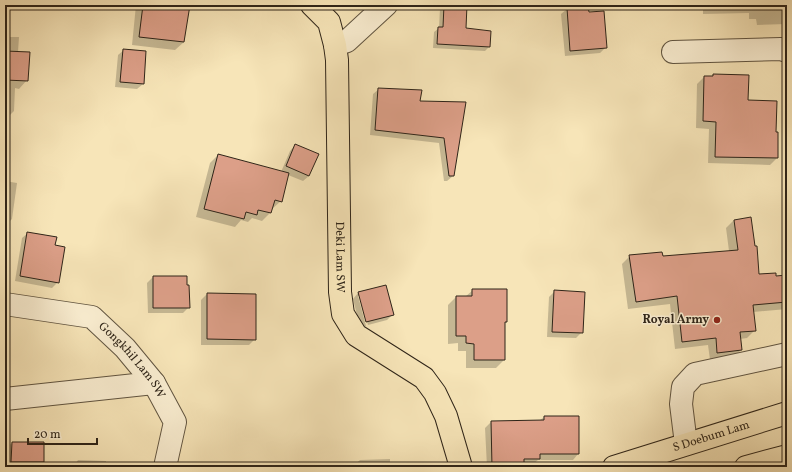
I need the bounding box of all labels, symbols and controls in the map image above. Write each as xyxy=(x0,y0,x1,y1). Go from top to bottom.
street label: Deki Lam SW xyxy=(331,221,348,293)
place label: Royal Army xyxy=(643,312,709,328)
marker: Royal Army xyxy=(712,315,722,325)
street label: Gongkhil Lam SW xyxy=(95,319,169,401)
street label: S Doebum Lam xyxy=(671,417,752,456)
scale bar xyxy=(28,420,97,446)
text: 20 m xyxy=(34,427,61,443)

